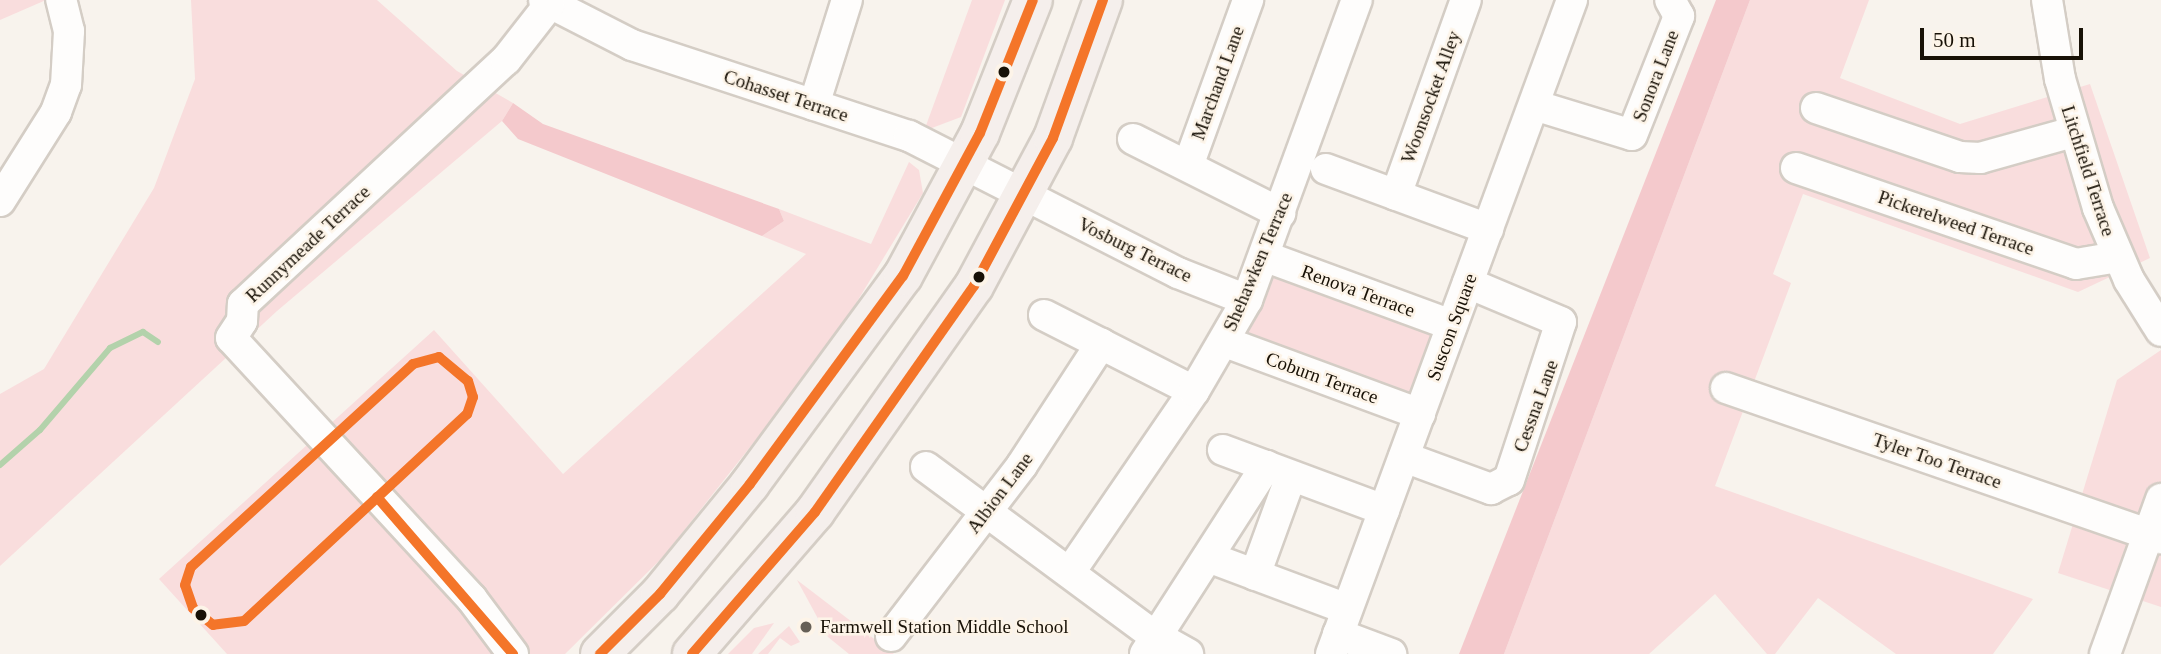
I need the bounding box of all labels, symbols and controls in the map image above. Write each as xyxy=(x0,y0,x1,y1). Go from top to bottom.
scale bar xyxy=(1923,14,2086,58)
street label: Marchand Lane xyxy=(1187,23,1249,143)
street label: Woonsocket Alley xyxy=(1396,27,1466,167)
street label: Sonora Lane xyxy=(1628,27,1684,125)
text: 50 m xyxy=(1933,28,1976,52)
street label: Cohasset Terrace xyxy=(721,65,851,127)
unlabelled marker xyxy=(997,65,1011,79)
street label: Litchfield Terrace xyxy=(2056,103,2120,239)
street label: Runnymeade Terrace xyxy=(241,181,375,307)
street label: Pickerelweed Terrace xyxy=(1875,186,2037,260)
street label: Shehawken Terrace xyxy=(1218,189,1298,335)
street label: Vosburg Terrace xyxy=(1074,213,1196,287)
street label: Renova Terrace xyxy=(1298,260,1418,322)
unlabelled marker xyxy=(972,270,986,284)
street label: Suscon Square xyxy=(1422,270,1482,384)
street label: Coburn Terrace xyxy=(1262,347,1382,409)
street label: Cessna Lane xyxy=(1509,357,1563,455)
street label: Tyler Too Terrace xyxy=(1869,428,2005,494)
street label: Albion Lane xyxy=(962,448,1038,538)
unlabelled marker xyxy=(194,608,208,622)
place label: Farmwell Station Middle School xyxy=(820,616,1069,638)
marker: Farmwell Station Middle School xyxy=(798,619,814,635)

